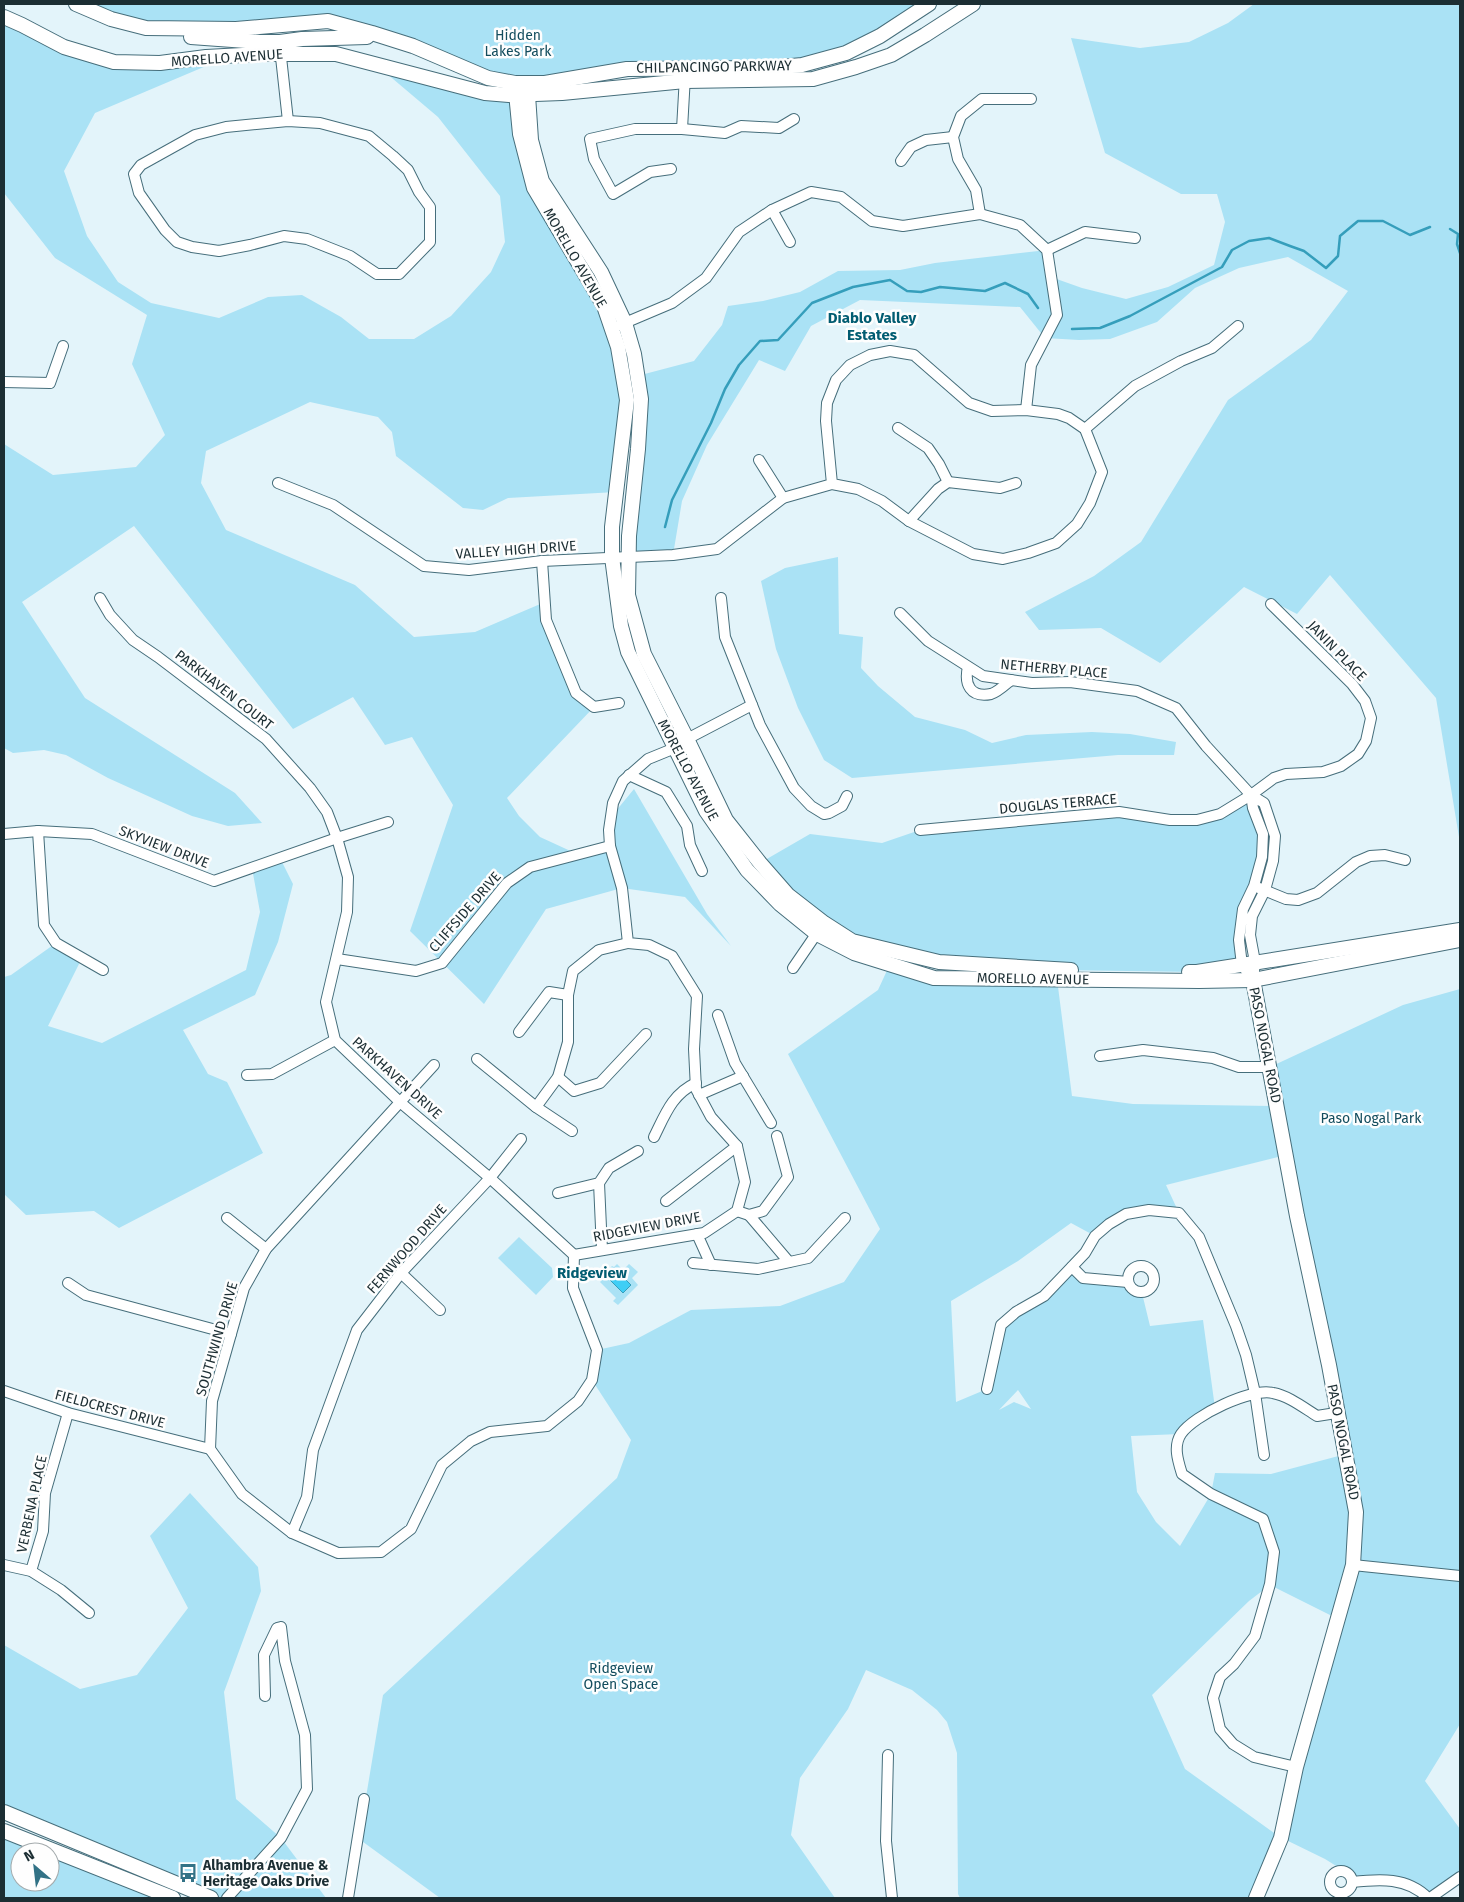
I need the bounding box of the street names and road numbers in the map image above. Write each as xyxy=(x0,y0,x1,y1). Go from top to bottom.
street label: MORELLO AVENUE xyxy=(170,46,284,70)
street label: CHILPANCINGO PARKWAY xyxy=(636,57,792,77)
street label: MORELLO AVENUE xyxy=(540,205,610,311)
street label: VALLEY HIGH DRIVE xyxy=(455,537,577,563)
street label: JANIN PLACE xyxy=(1304,617,1370,685)
street label: PARKHAVEN COURT xyxy=(172,646,277,734)
street label: NETHERBY PLACE xyxy=(1000,656,1108,682)
street label: MORELLO AVENUE xyxy=(654,716,722,824)
street label: DOUGLAS TERRACE xyxy=(998,790,1118,818)
street label: SKYVIEW DRIVE xyxy=(117,822,211,872)
street label: CLIFFSIDE DRIVE xyxy=(425,868,505,956)
street label: MORELLO AVENUE xyxy=(977,970,1089,988)
street label: PASO NOGAL ROAD xyxy=(1245,985,1285,1105)
street label: PARKHAVEN DRIVE xyxy=(349,1033,445,1123)
street label: FERNWOOD DRIVE xyxy=(364,1201,450,1297)
street label: RIDGEVIEW DRIVE xyxy=(592,1208,702,1246)
street label: SOUTHWIND DRIVE xyxy=(193,1280,241,1398)
street label: PASO NOGAL ROAD xyxy=(1323,1382,1363,1502)
street label: FIELDCREST DRIVE xyxy=(53,1386,167,1432)
street label: VERBENA PLACE xyxy=(13,1454,51,1554)

